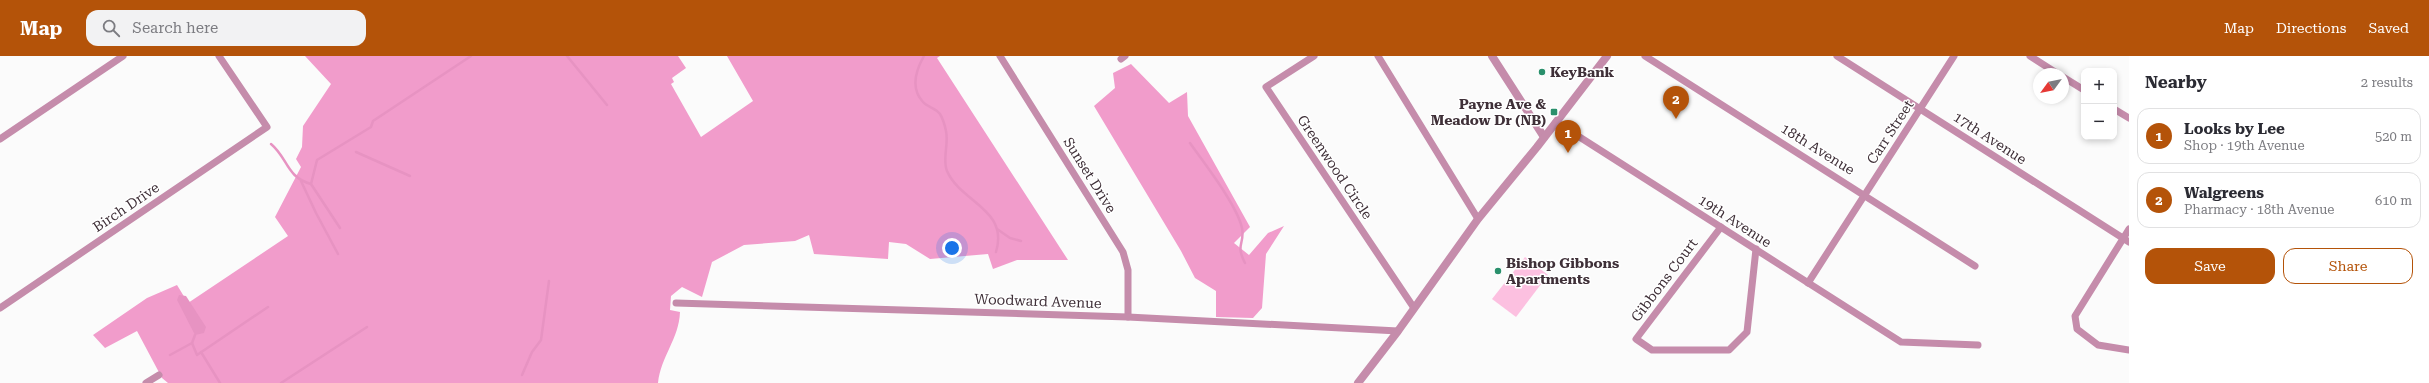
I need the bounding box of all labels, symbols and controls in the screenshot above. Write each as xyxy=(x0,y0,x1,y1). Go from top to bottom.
search box xyxy=(86,10,366,46)
text: Map xyxy=(20,17,62,40)
icon: search xyxy=(100,17,122,39)
text: Search here xyxy=(132,19,218,37)
text: Map xyxy=(2224,20,2254,36)
text: Directions xyxy=(2276,20,2346,36)
text: Saved xyxy=(2368,20,2409,36)
place label: KeyBank xyxy=(1550,64,1615,80)
marker: KeyBank xyxy=(1537,67,1547,77)
north arrow xyxy=(2033,68,2069,104)
map controls xyxy=(2081,68,2117,140)
button: + xyxy=(2081,68,2117,104)
text: Nearby xyxy=(2145,72,2207,92)
text: 2 results xyxy=(2361,75,2413,90)
pin: 2 xyxy=(1663,86,1689,119)
place label: Payne Ave & Meadow Dr (NB) xyxy=(1431,96,1546,128)
street label: Carr Street xyxy=(1863,97,1917,167)
button: − xyxy=(2081,104,2117,140)
marker: Payne Ave & Meadow Dr (NB) xyxy=(1549,107,1559,117)
street label: 17th Avenue xyxy=(1951,109,2030,168)
street label: Greenwood Circle xyxy=(1294,112,1376,222)
pin: 1 xyxy=(1555,120,1581,153)
street label: 18th Avenue xyxy=(1778,120,1858,178)
text: Looks by Lee xyxy=(2184,120,2285,138)
text: 1 xyxy=(2155,129,2163,144)
text: 520 m xyxy=(2375,129,2412,144)
street label: Sunset Drive xyxy=(1060,134,1120,216)
text: Shop · 19th Avenue xyxy=(2184,138,2305,153)
street label: Birch Drive xyxy=(90,179,162,235)
text: Walgreens xyxy=(2184,184,2264,202)
street label: 19th Avenue xyxy=(1696,192,1775,251)
text: 2 xyxy=(2155,193,2163,208)
text: 610 m xyxy=(2375,193,2412,208)
text: Pharmacy · 18th Avenue xyxy=(2184,202,2334,217)
street label: Gibbons Court xyxy=(1628,235,1700,325)
your location xyxy=(942,238,962,258)
button: Save xyxy=(2145,248,2275,284)
button: Share xyxy=(2283,248,2413,284)
place label: Bishop Gibbons Apartments xyxy=(1506,255,1619,287)
marker: Bishop Gibbons Apartments xyxy=(1493,266,1503,276)
street label: Woodward Avenue xyxy=(974,291,1102,311)

